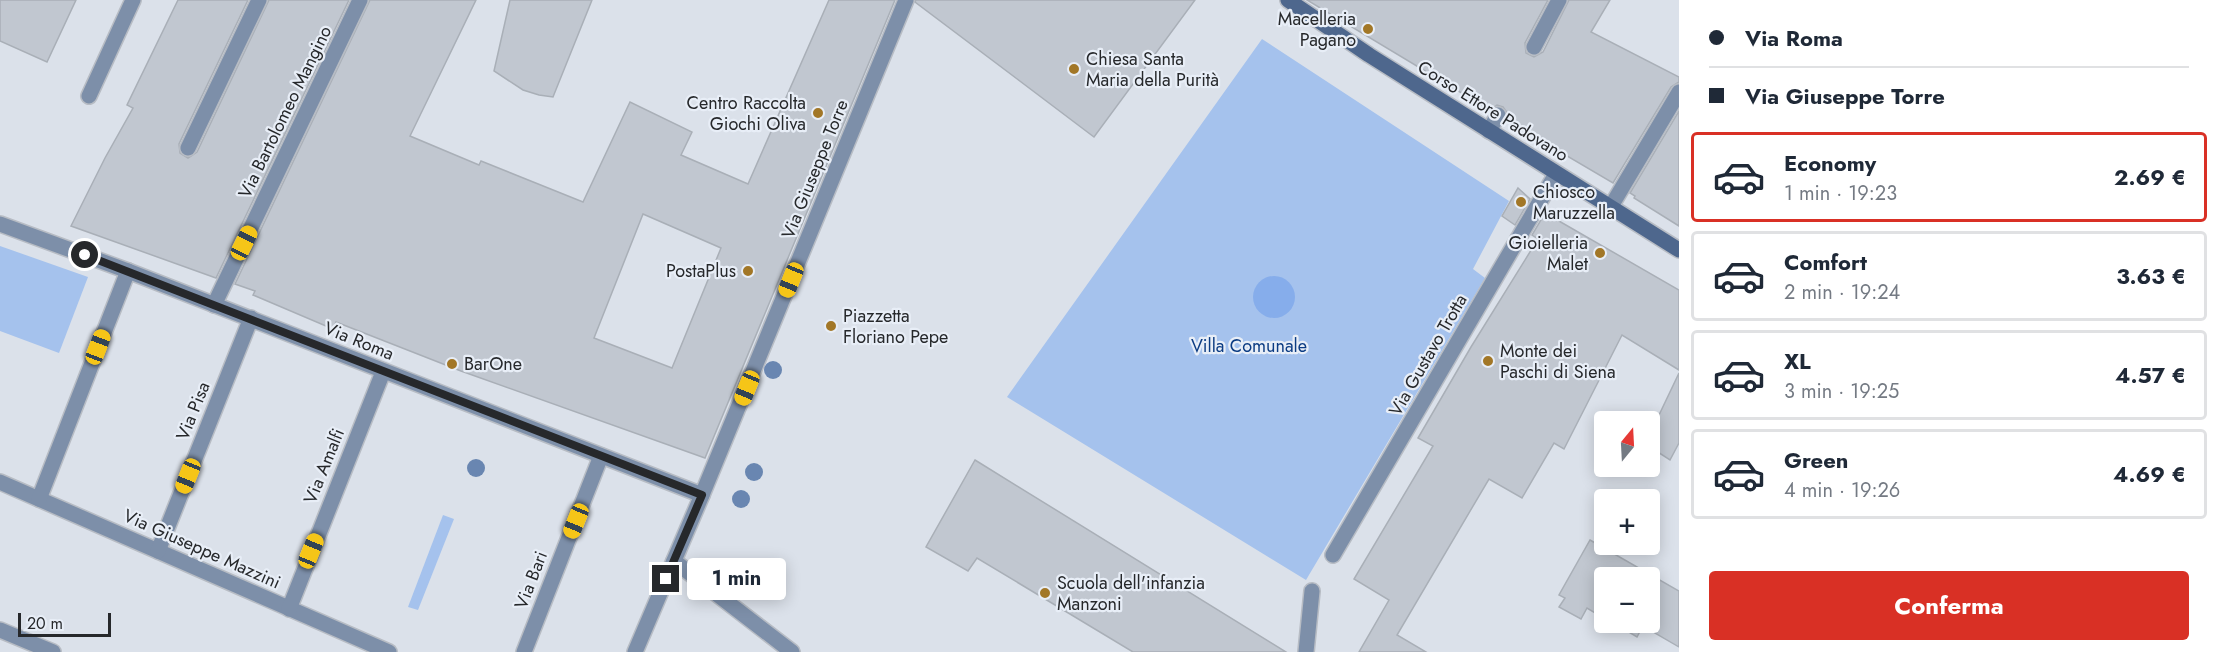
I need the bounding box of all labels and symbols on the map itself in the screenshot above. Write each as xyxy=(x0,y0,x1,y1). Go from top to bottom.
place label: Macelleria Pagano xyxy=(1278,6,1356,53)
street label: Via Bartolomeo Mangino xyxy=(232,21,338,203)
marker: Macelleria Pagano xyxy=(1361,22,1375,36)
place label: Chiesa Santa Maria della Purità xyxy=(1086,46,1219,93)
street label: Corso Ettore Padovano xyxy=(1413,54,1574,168)
marker: Chiesa Santa Maria della Purità xyxy=(1067,62,1081,76)
place label: Centro Raccolta Giochi Oliva xyxy=(687,90,806,137)
street label: Via Giuseppe Torre xyxy=(775,95,855,243)
marker: Centro Raccolta Giochi Oliva xyxy=(811,106,825,120)
place label: Chiosco Maruzzella xyxy=(1533,179,1615,226)
marker: Chiosco Maruzzella xyxy=(1514,195,1528,209)
car xyxy=(228,223,260,263)
place label: Gioielleria Malet xyxy=(1509,230,1589,277)
route start xyxy=(71,241,98,268)
marker: Gioielleria Malet xyxy=(1593,246,1607,260)
place label: PostaPlus xyxy=(666,258,736,284)
car xyxy=(776,260,806,300)
marker: PostaPlus xyxy=(741,264,755,278)
street label: Via Gustavo Trotta xyxy=(1382,289,1474,421)
place label: Piazzetta Floriano Pepe xyxy=(843,303,948,350)
street label: Via Roma xyxy=(320,315,398,367)
marker: Piazzetta Floriano Pepe xyxy=(824,319,838,333)
car xyxy=(83,327,113,367)
park label: Villa Comunale xyxy=(1191,333,1307,359)
place label: Monte dei Paschi di Siena xyxy=(1500,338,1616,385)
place label: BarOne xyxy=(464,351,522,377)
marker: Monte dei Paschi di Siena xyxy=(1481,354,1495,368)
marker: BarOne xyxy=(445,357,459,371)
car xyxy=(732,368,762,408)
street label: Via Pisa xyxy=(170,378,216,444)
north arrow xyxy=(1594,411,1660,477)
street label: Via Amalfi xyxy=(297,424,351,508)
car xyxy=(173,456,203,496)
car xyxy=(561,501,591,541)
street label: Via Giuseppe Mazzini xyxy=(119,503,285,595)
car xyxy=(296,531,326,571)
street label: Via Bari xyxy=(508,547,554,613)
callout: 1 min xyxy=(687,558,786,600)
route end xyxy=(652,565,679,592)
place label: Scuola dell'infanzia Manzoni xyxy=(1057,570,1205,617)
marker: Scuola dell'infanzia Manzoni xyxy=(1038,586,1052,600)
scale bar xyxy=(18,610,111,638)

